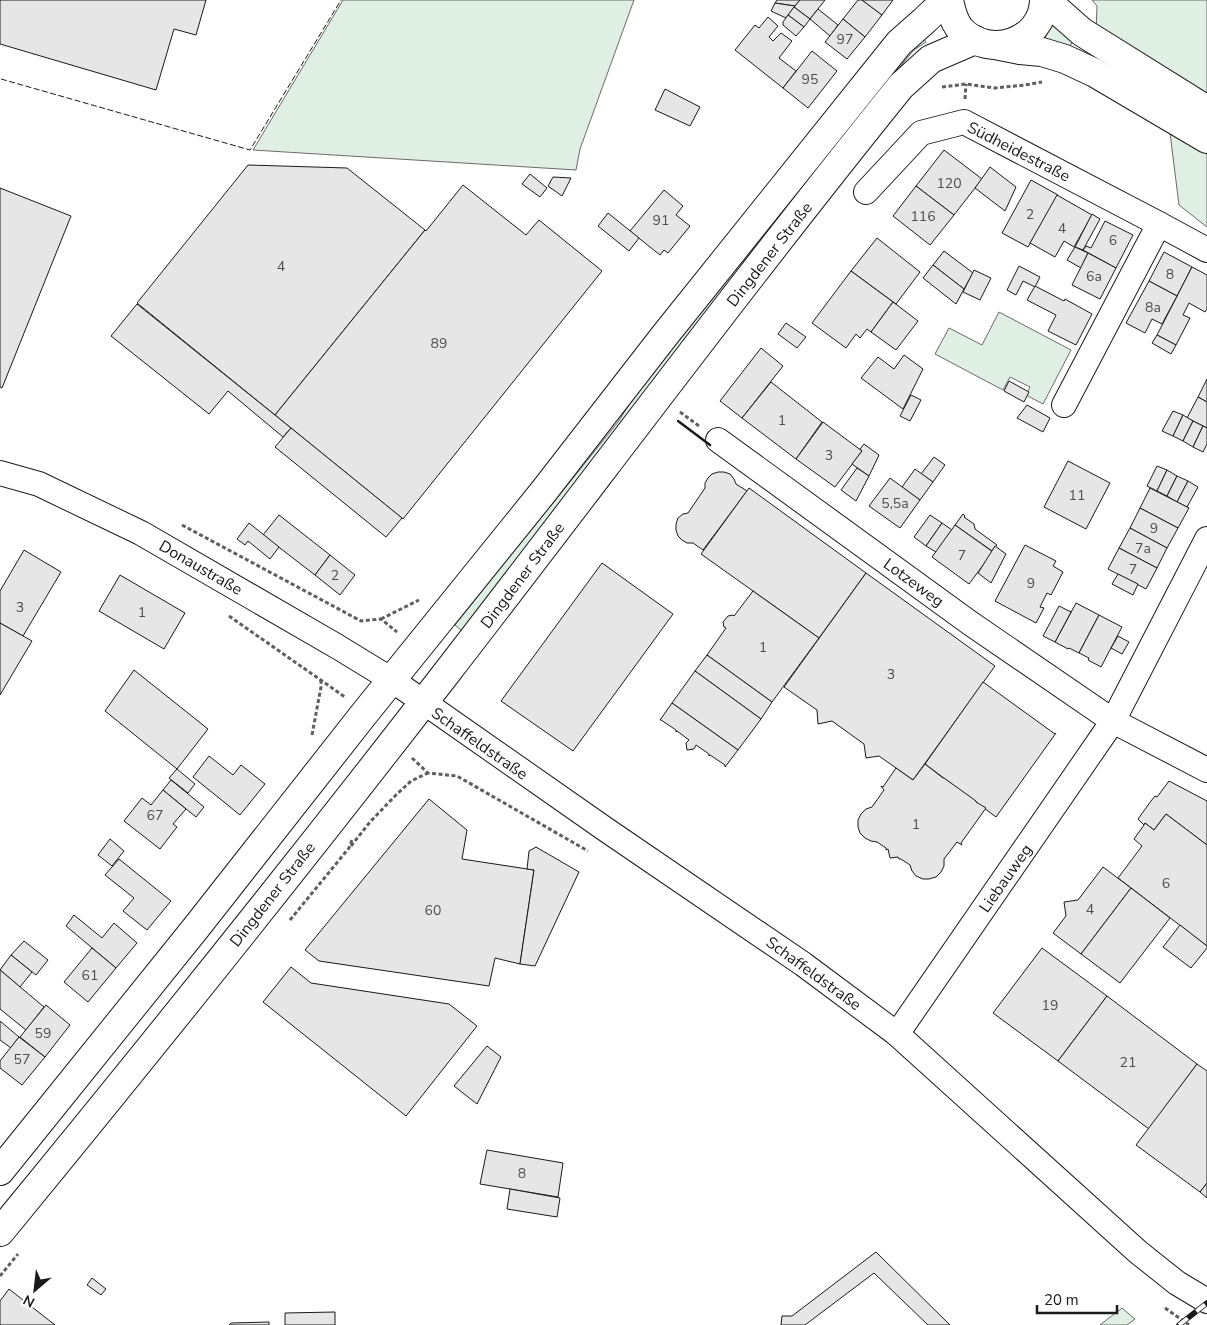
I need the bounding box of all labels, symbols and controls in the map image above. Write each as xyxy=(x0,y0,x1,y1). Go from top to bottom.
house number: 97 xyxy=(837,30,853,49)
house number: 95 xyxy=(802,70,818,89)
street label: Südheidestraße xyxy=(963,116,1074,187)
house number: 120 xyxy=(936,174,962,193)
street label: Dingdener Straße xyxy=(722,198,818,312)
house number: 2 xyxy=(1026,205,1034,224)
house number: 116 xyxy=(910,207,936,226)
house number: 91 xyxy=(653,211,669,230)
house number: 4 xyxy=(1058,219,1066,238)
house number: 6 xyxy=(1109,231,1117,250)
house number: 4 xyxy=(277,257,285,276)
house number: 8 xyxy=(1166,265,1174,284)
house number: 6a xyxy=(1086,267,1102,286)
house number: 8a xyxy=(1145,298,1161,317)
house number: 89 xyxy=(431,334,447,353)
house number: 1 xyxy=(778,411,786,430)
house number: 3 xyxy=(825,446,833,465)
house number: 11 xyxy=(1069,486,1085,505)
house number: 5,5a xyxy=(881,494,909,513)
street label: Dingdener Straße xyxy=(476,518,570,633)
house number: 9 xyxy=(1150,519,1158,538)
street label: Donaustraße xyxy=(155,535,246,601)
house number: 7a xyxy=(1135,539,1151,558)
house number: 7 xyxy=(958,546,966,565)
street label: Lotzeweg xyxy=(879,553,948,612)
house number: 7 xyxy=(1129,560,1137,579)
house number: 2 xyxy=(331,566,339,585)
house number: 9 xyxy=(1027,574,1035,593)
house number: 3 xyxy=(16,598,24,617)
house number: 1 xyxy=(138,603,146,622)
house number: 1 xyxy=(759,638,767,657)
house number: 3 xyxy=(887,665,895,684)
street label: Schaffeldstraße xyxy=(427,702,532,785)
house number: 67 xyxy=(147,806,163,825)
house number: 1 xyxy=(912,815,920,834)
street label: Dingdener Straße xyxy=(225,838,321,952)
street label: Liebauweg xyxy=(974,840,1037,917)
house number: 6 xyxy=(1162,874,1170,893)
house number: 4 xyxy=(1086,900,1094,919)
house number: 60 xyxy=(425,901,441,920)
street label: Schaffeldstraße xyxy=(761,932,866,1016)
house number: 61 xyxy=(82,966,98,985)
house number: 19 xyxy=(1042,996,1058,1015)
house number: 59 xyxy=(35,1024,51,1043)
house number: 57 xyxy=(14,1050,30,1069)
house number: 21 xyxy=(1120,1053,1136,1072)
house number: 8 xyxy=(518,1164,526,1183)
north arrow xyxy=(10,1265,60,1315)
scale bar xyxy=(1037,1282,1117,1314)
text: N xyxy=(20,1290,38,1312)
text: 20 m xyxy=(1044,1290,1079,1310)

